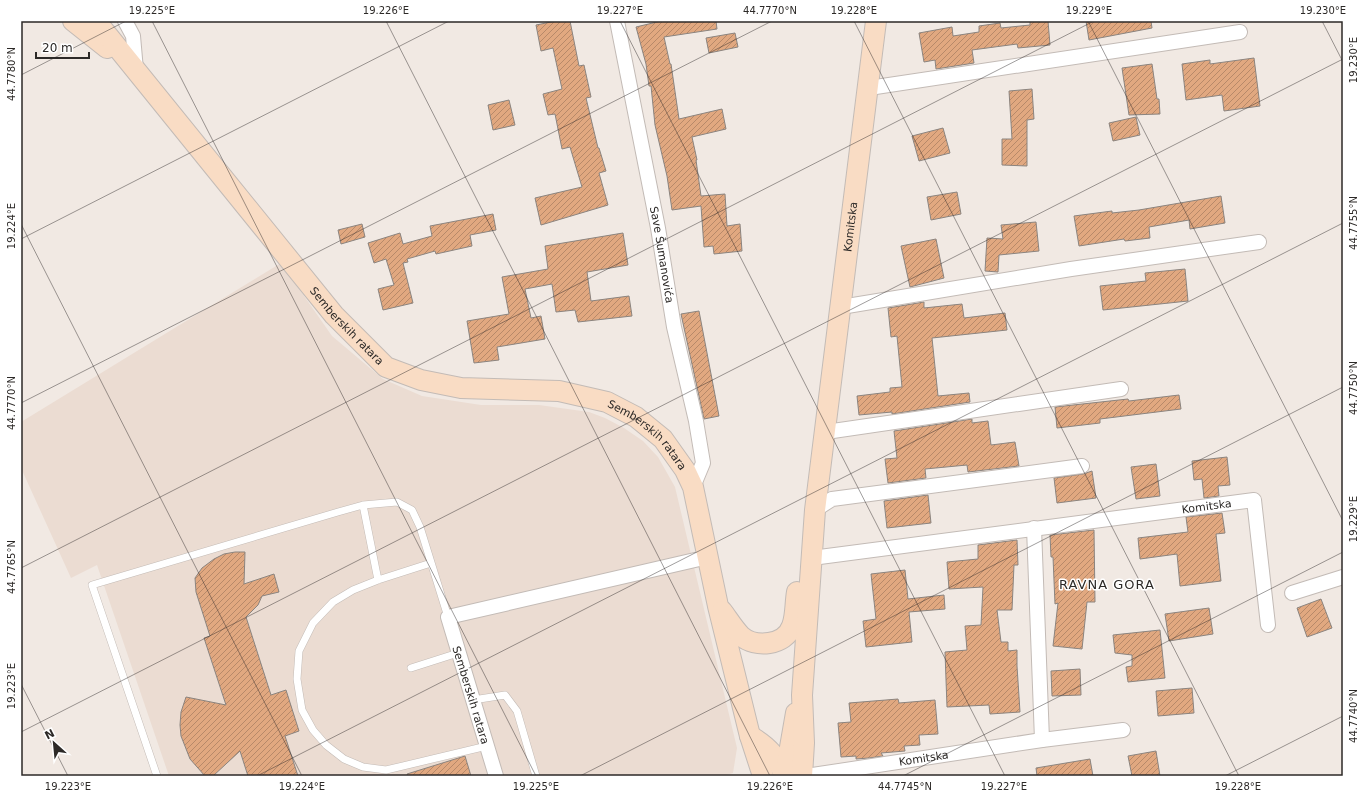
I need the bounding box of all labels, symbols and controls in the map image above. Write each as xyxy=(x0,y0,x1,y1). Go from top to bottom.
text: 19.225°E xyxy=(129,5,175,16)
text: 19.226°E xyxy=(363,5,409,16)
text: 19.227°E xyxy=(597,5,643,16)
text: 44.7770°N xyxy=(743,5,797,16)
text: 19.228°E xyxy=(831,5,877,16)
text: 19.229°E xyxy=(1066,5,1112,16)
text: 19.230°E xyxy=(1300,5,1346,16)
scale bar xyxy=(36,34,89,60)
text: 19.230°E xyxy=(1348,37,1359,83)
text: 20 m xyxy=(42,41,73,55)
text: 44.7780°N xyxy=(6,47,17,101)
text: 44.7755°N xyxy=(1348,196,1359,250)
street label: Komitska xyxy=(841,201,860,253)
text: 19.224°E xyxy=(6,203,17,249)
street label: Save Šumanovića xyxy=(647,205,676,304)
street label: Semberskih ratara xyxy=(307,285,386,368)
text: 44.7750°N xyxy=(1348,361,1359,415)
text: 44.7770°N xyxy=(6,376,17,430)
street label: Semberskih ratara xyxy=(605,397,689,473)
text: 19.229°E xyxy=(1348,496,1359,542)
street label: Komitska xyxy=(1181,497,1232,516)
text: 44.7765°N xyxy=(6,540,17,594)
district label: RAVNA GORA xyxy=(1059,577,1155,592)
street label: Semberskih ratara xyxy=(449,644,492,746)
text: 19.223°E xyxy=(6,663,17,709)
text: 44.7740°N xyxy=(1348,689,1359,743)
north arrow xyxy=(34,723,74,763)
text: N xyxy=(43,727,57,742)
street label: Komitska xyxy=(898,748,950,769)
text: 19.223°E xyxy=(45,781,91,792)
text: 19.224°E xyxy=(279,781,325,792)
text: 19.225°E xyxy=(513,781,559,792)
text: 19.226°E xyxy=(747,781,793,792)
text: 44.7745°N xyxy=(878,781,932,792)
text: 19.227°E xyxy=(981,781,1027,792)
text: 19.228°E xyxy=(1215,781,1261,792)

